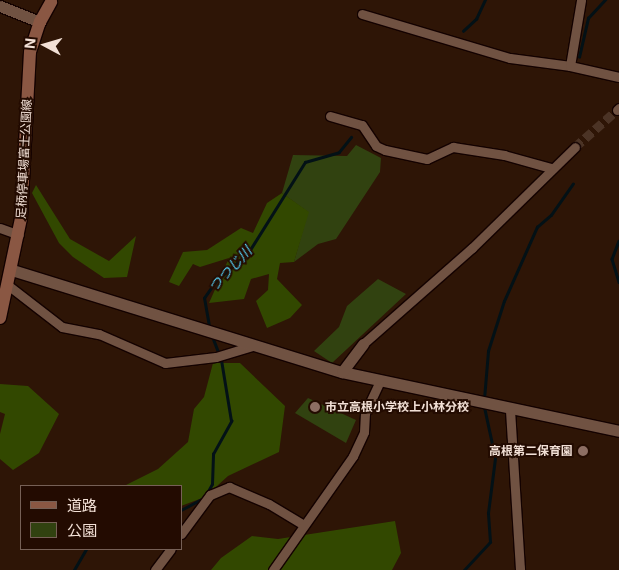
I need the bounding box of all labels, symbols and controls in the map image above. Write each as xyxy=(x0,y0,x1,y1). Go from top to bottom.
north arrow xyxy=(20,20,70,70)
text: N xyxy=(21,37,39,50)
street label: 足柄停車場富士公園線 xyxy=(14,99,34,219)
water label: つつじ川 xyxy=(205,243,255,295)
place label: 市立高根小学校上小林分校 xyxy=(325,400,469,414)
marker: 市立高根小学校上小林分校 xyxy=(309,401,321,413)
place label: 高根第二保育園 xyxy=(489,444,573,458)
marker: 高根第二保育園 xyxy=(577,445,589,457)
legend xyxy=(20,485,182,550)
text: 道路 xyxy=(67,496,97,515)
text: 公園 xyxy=(67,521,97,540)

